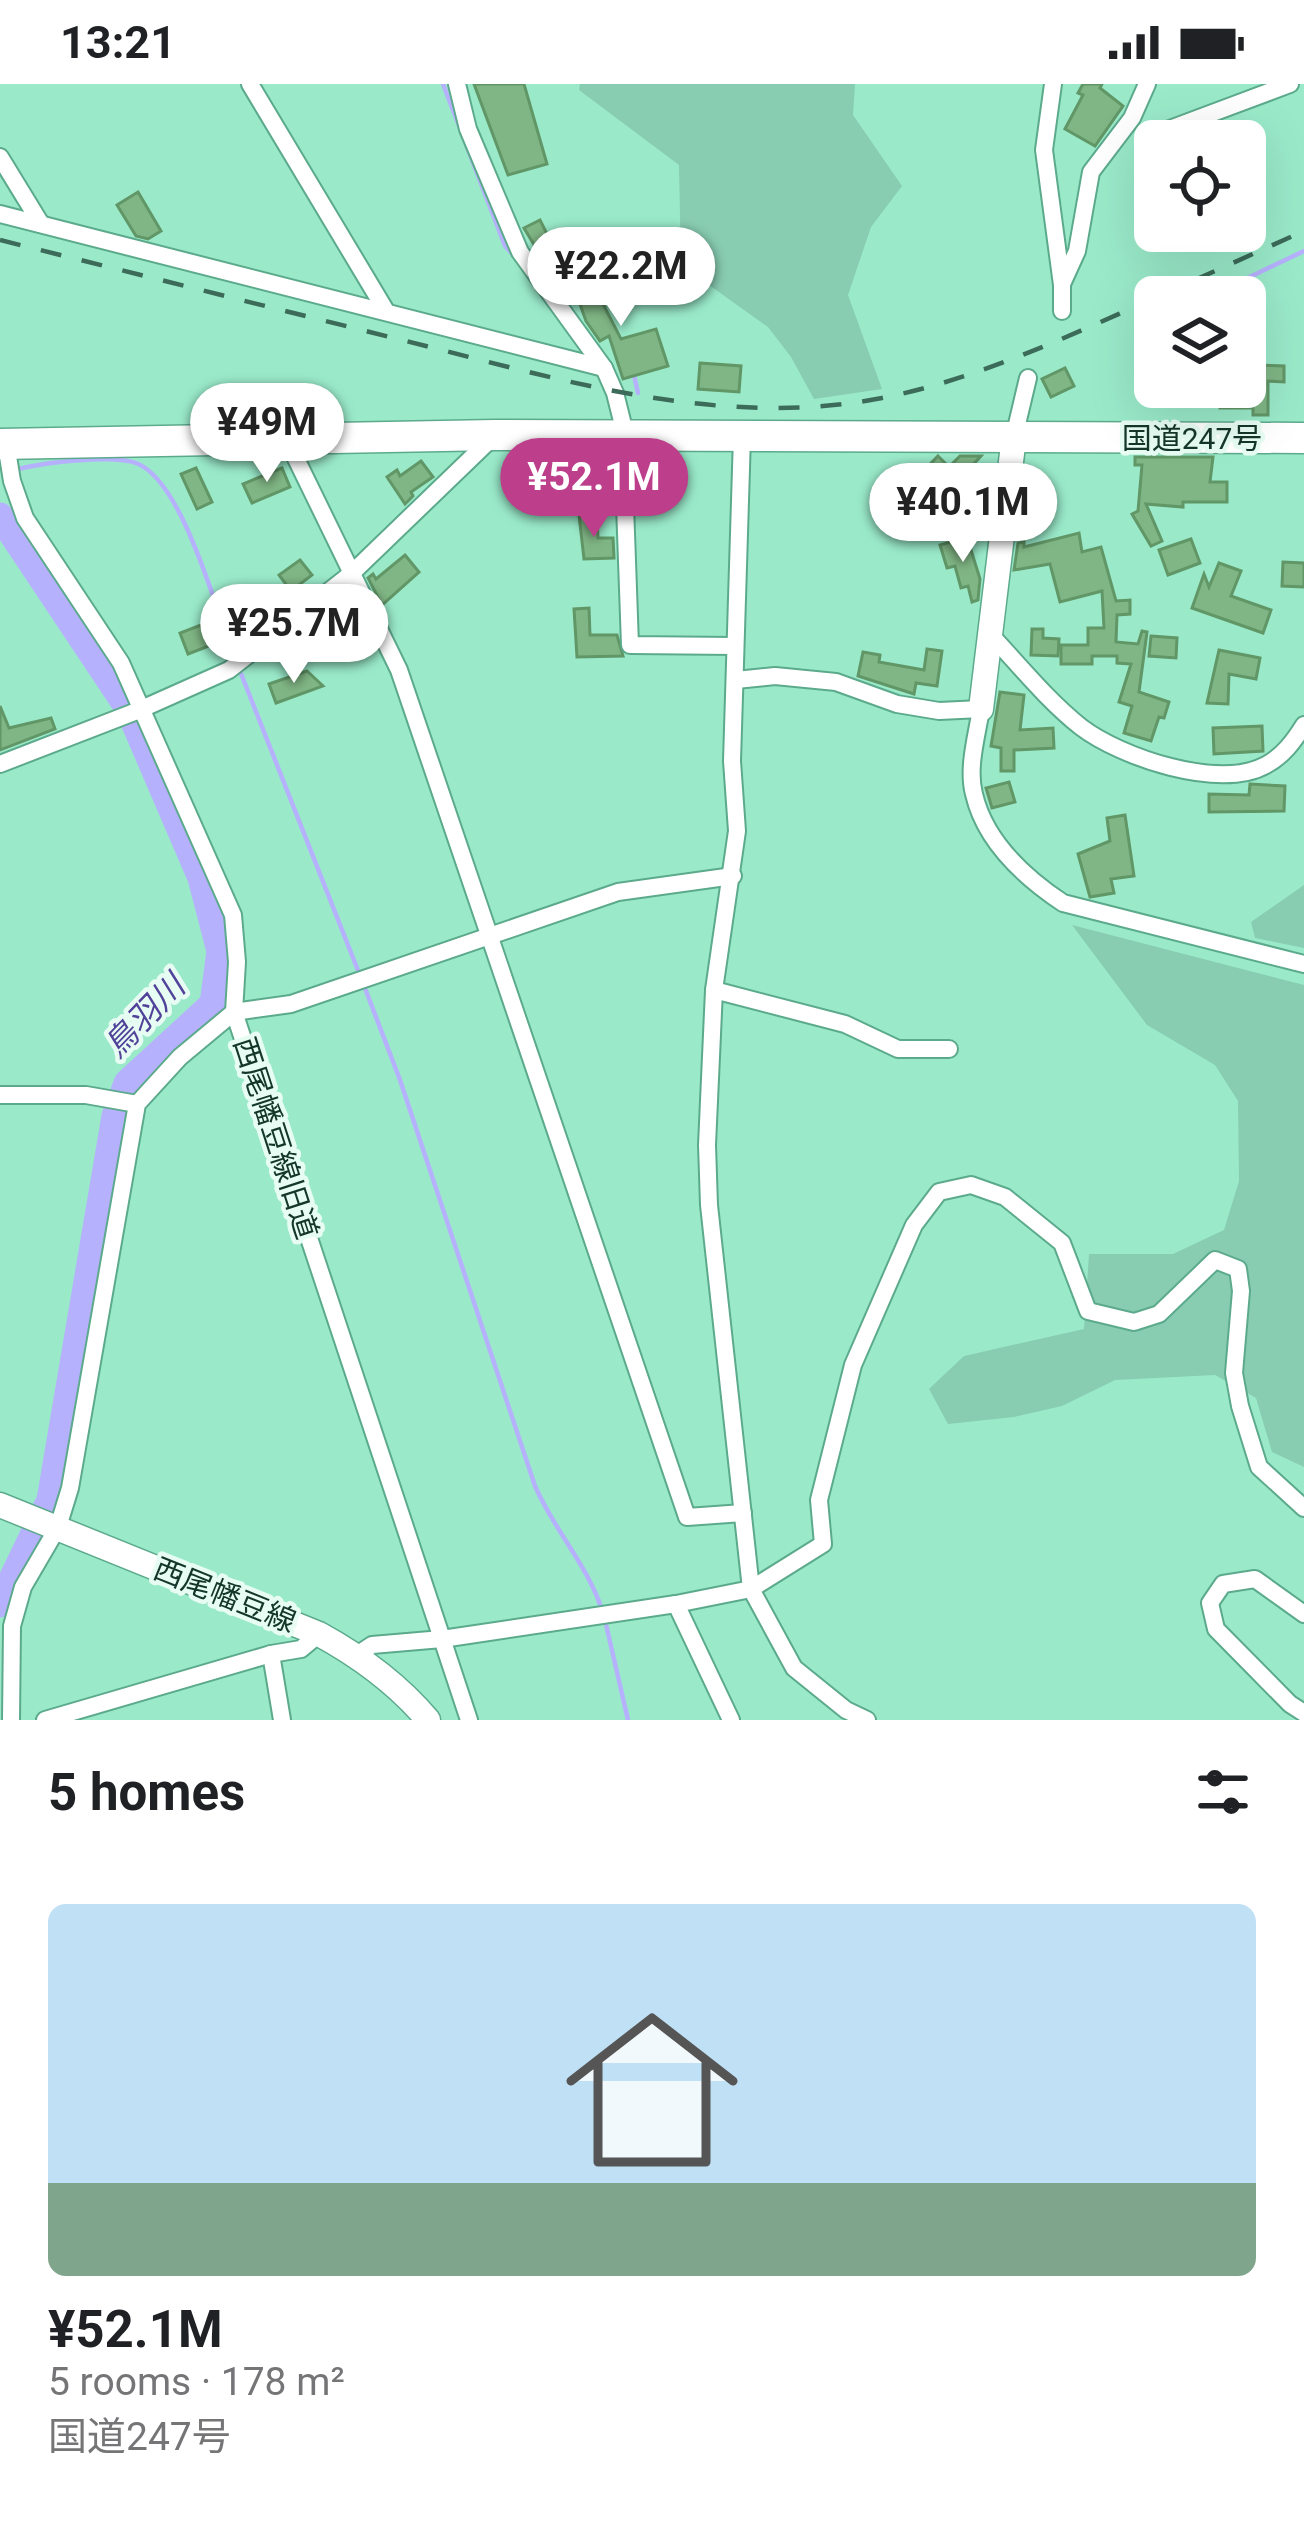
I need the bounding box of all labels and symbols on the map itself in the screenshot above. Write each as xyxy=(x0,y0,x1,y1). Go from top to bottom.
pin: ¥22.2M xyxy=(523,227,719,329)
pin: ¥49M xyxy=(196,383,338,485)
street label: 国道247号 xyxy=(1122,421,1262,456)
pin: ¥52.1M xyxy=(496,438,692,540)
pin: ¥40.1M xyxy=(865,463,1061,565)
pin: ¥25.7M xyxy=(196,584,392,686)
water label: 鳥羽川 xyxy=(96,965,194,1065)
street label: 西尾幡豆線旧道 xyxy=(227,1033,325,1243)
street label: 西尾幡豆線 xyxy=(149,1551,301,1639)

